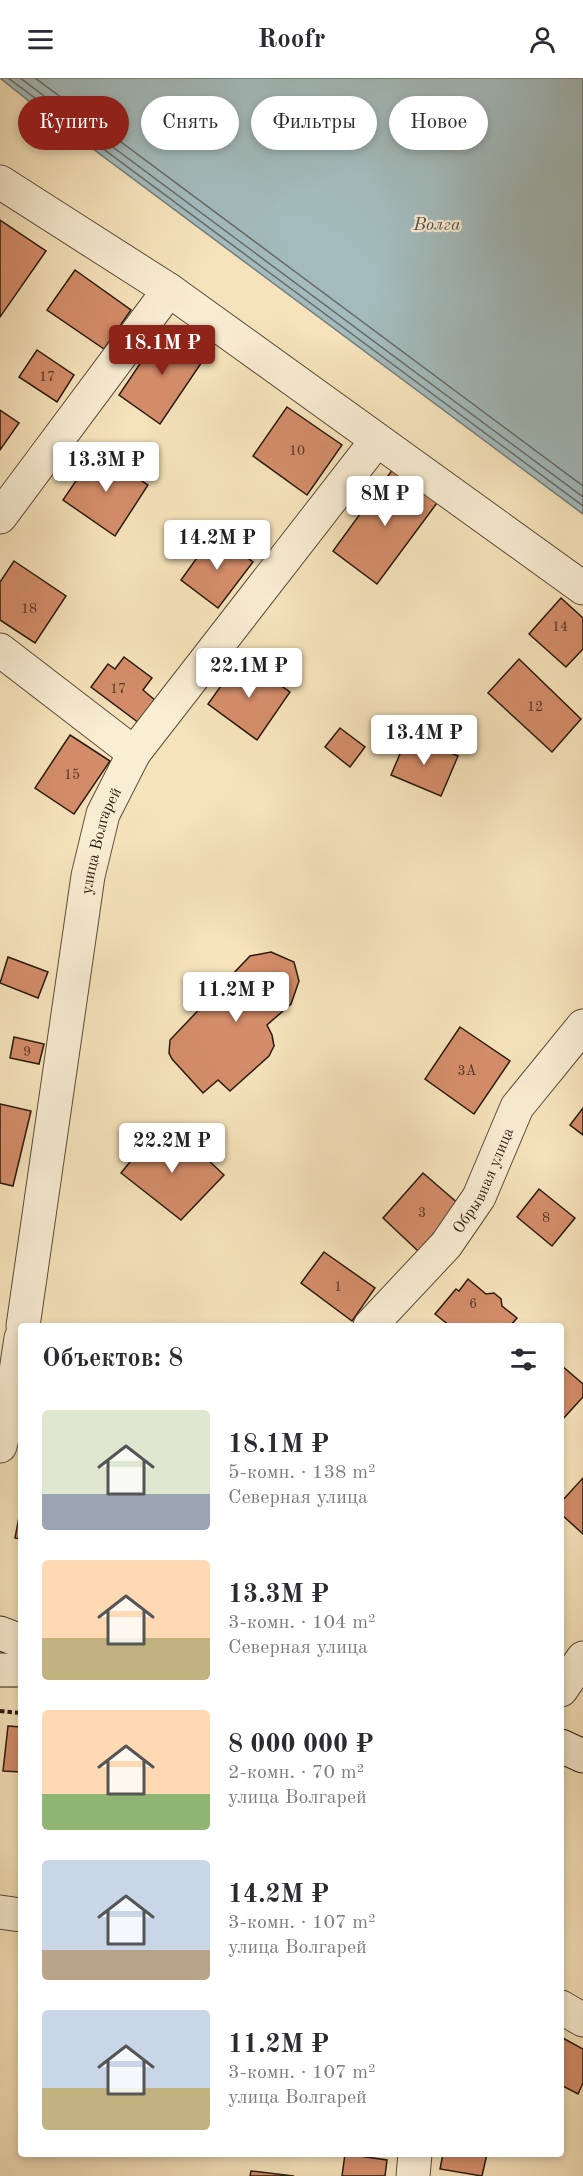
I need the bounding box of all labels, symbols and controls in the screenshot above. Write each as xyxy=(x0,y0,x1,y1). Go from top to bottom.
icon: menu xyxy=(24,23,57,56)
icon: person xyxy=(526,23,559,56)
text: Roofr xyxy=(257,26,326,53)
chip: Купить xyxy=(18,96,129,150)
chip: Снять xyxy=(141,96,239,150)
chip: Фильтры xyxy=(251,96,377,150)
chip: Новое xyxy=(389,96,488,150)
water label: Волга xyxy=(412,216,461,234)
pin: 18.1M ₽ xyxy=(107,325,217,376)
text: 18.1M ₽ xyxy=(123,334,201,354)
house number: 17 xyxy=(39,370,55,384)
pin: 13.3M ₽ xyxy=(51,442,161,493)
house number: 10 xyxy=(289,444,305,458)
text: 13.3M ₽ xyxy=(67,451,145,471)
pin: 8M ₽ xyxy=(349,476,421,527)
text: 8M ₽ xyxy=(360,485,410,505)
pin: 14.2M ₽ xyxy=(162,520,272,571)
text: 14.2M ₽ xyxy=(178,529,256,549)
house number: 18 xyxy=(21,602,37,616)
house number: 14 xyxy=(552,620,568,634)
pin: 22.1M ₽ xyxy=(194,648,304,699)
text: 22.1M ₽ xyxy=(210,657,288,677)
house number: 17 xyxy=(110,682,126,696)
house number: 12 xyxy=(527,700,543,714)
pin: 13.4M ₽ xyxy=(369,715,479,766)
text: 13.4M ₽ xyxy=(385,724,463,744)
house number: 15 xyxy=(64,768,80,782)
street label: улица Волгарей xyxy=(79,785,125,895)
pin: 11.2M ₽ xyxy=(181,972,291,1023)
text: 11.2M ₽ xyxy=(197,981,275,1001)
house number: 9 xyxy=(23,1045,31,1059)
house number: 3А xyxy=(458,1064,477,1078)
pin: 22.2M ₽ xyxy=(117,1123,227,1174)
street label: Обрывная улица xyxy=(451,1126,517,1237)
text: 22.2M ₽ xyxy=(133,1132,211,1152)
house number: 3 xyxy=(418,1206,426,1220)
house number: 8 xyxy=(542,1211,550,1225)
house number: 1 xyxy=(334,1280,342,1294)
house number: 6 xyxy=(469,1297,477,1311)
icon: filters xyxy=(507,1343,540,1376)
text: Объектов: 8 xyxy=(42,1346,183,1372)
text: 18.1M ₽ xyxy=(228,1432,329,1458)
icon: home xyxy=(90,1434,162,1506)
text: 5-комн. · 138 m² xyxy=(228,1463,376,1483)
text: Северная улица xyxy=(228,1488,368,1508)
text: 13.3M ₽ xyxy=(228,1582,329,1608)
icon: home xyxy=(90,1584,162,1656)
text: 3-комн. · 104 m² xyxy=(228,1613,376,1633)
text: Северная улица xyxy=(228,1638,368,1658)
text: 8 000 000 ₽ xyxy=(228,1732,374,1758)
icon: home xyxy=(90,1734,162,1806)
text: 2-комн. · 70 m² xyxy=(228,1763,364,1783)
text: улица Волгарей xyxy=(228,1788,367,1808)
text: 14.2M ₽ xyxy=(228,1882,329,1908)
icon: home xyxy=(90,1884,162,1956)
text: 3-комн. · 107 m² xyxy=(228,1913,376,1933)
text: улица Волгарей xyxy=(228,1938,367,1958)
text: 11.2M ₽ xyxy=(228,2032,329,2058)
icon: home xyxy=(90,2034,162,2106)
text: 3-комн. · 107 m² xyxy=(228,2063,376,2083)
text: улица Волгарей xyxy=(228,2088,367,2108)

